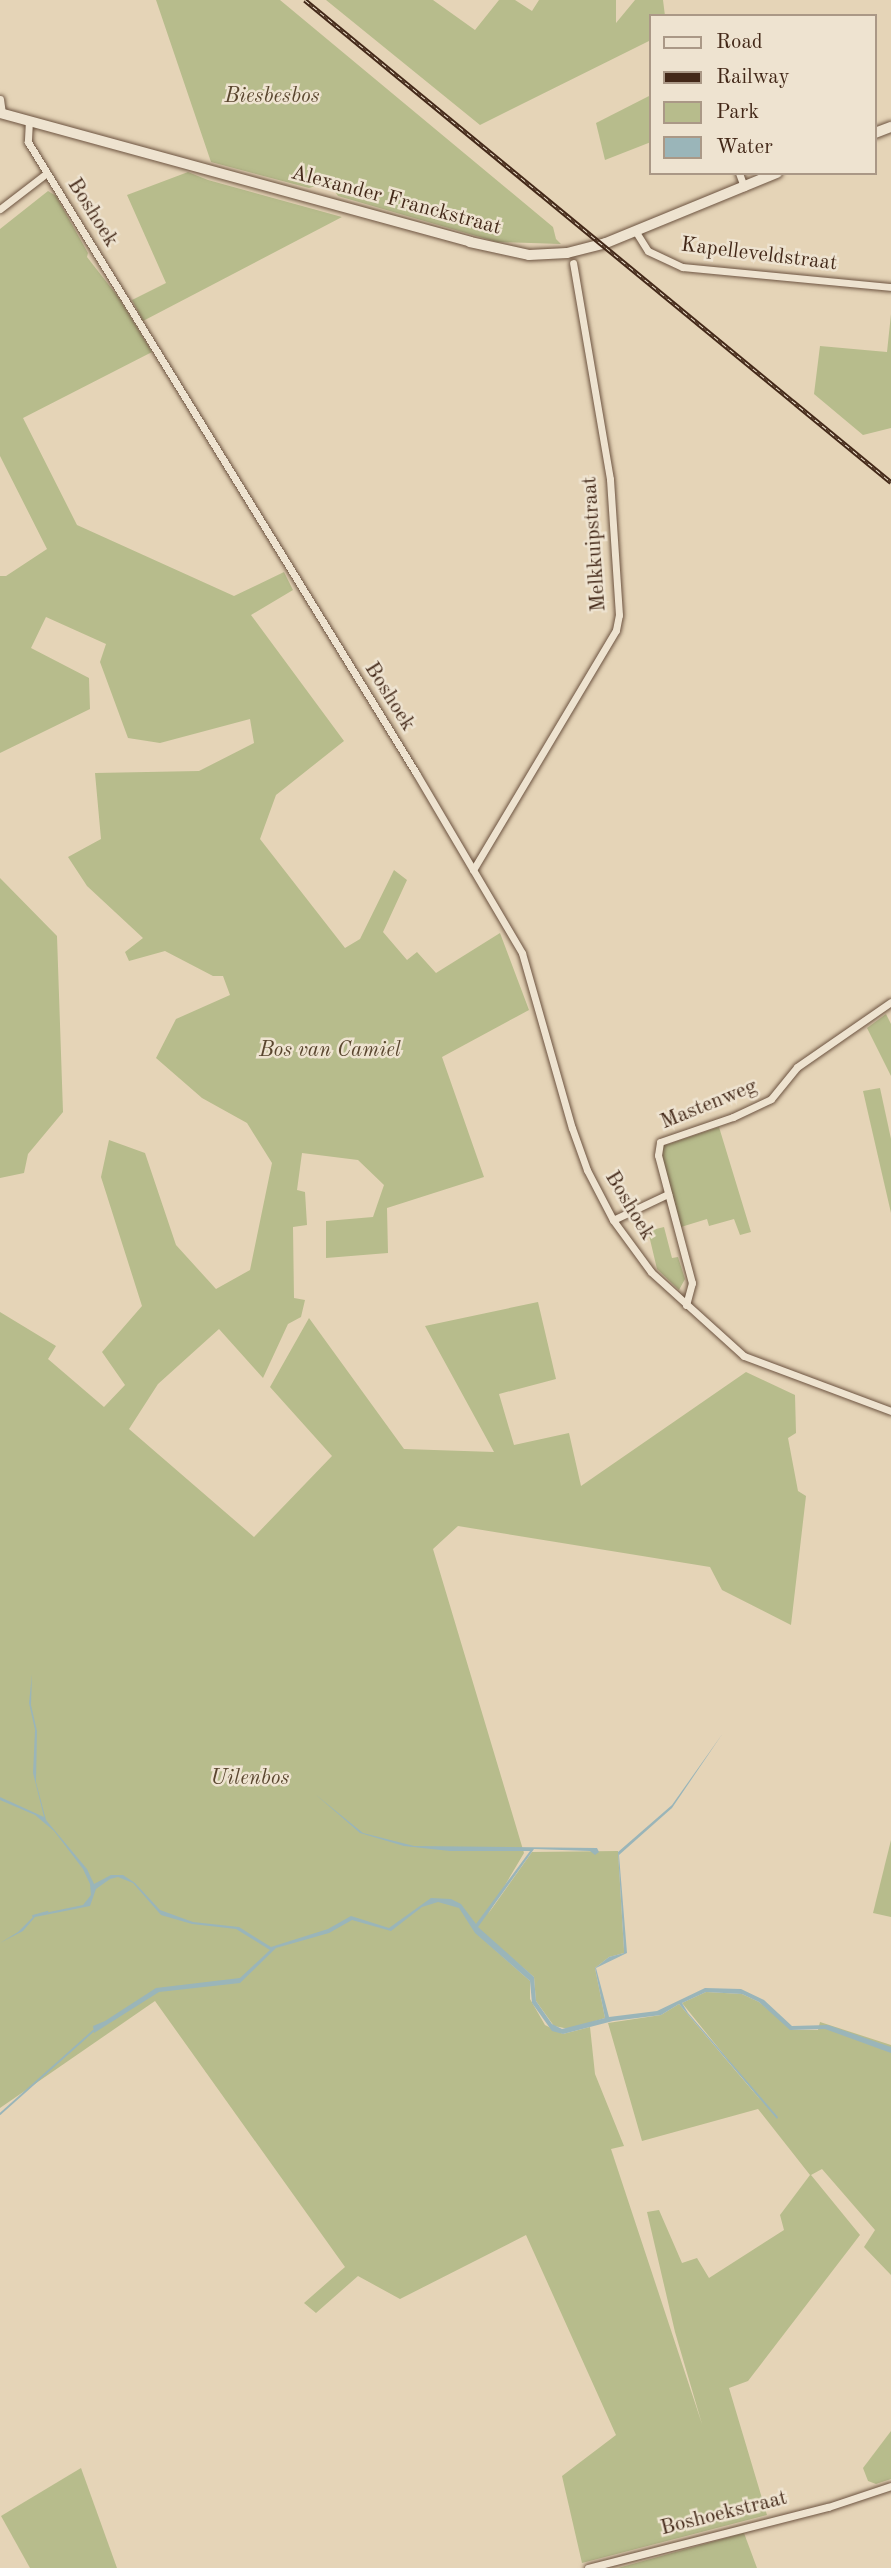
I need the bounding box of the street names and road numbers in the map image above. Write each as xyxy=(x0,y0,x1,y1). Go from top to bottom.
street label: Alexander Franckstraat xyxy=(288,161,504,241)
street label: Boshoek xyxy=(61,174,123,252)
street label: Kapelleveldstraat xyxy=(679,233,839,277)
street label: Melkkuipstraat xyxy=(578,475,612,613)
street label: Boshoek xyxy=(358,658,420,736)
street label: Mastenweg xyxy=(657,1074,761,1136)
street label: Boshoek xyxy=(599,1167,659,1245)
street label: Boshoekstraat xyxy=(658,2486,790,2542)

